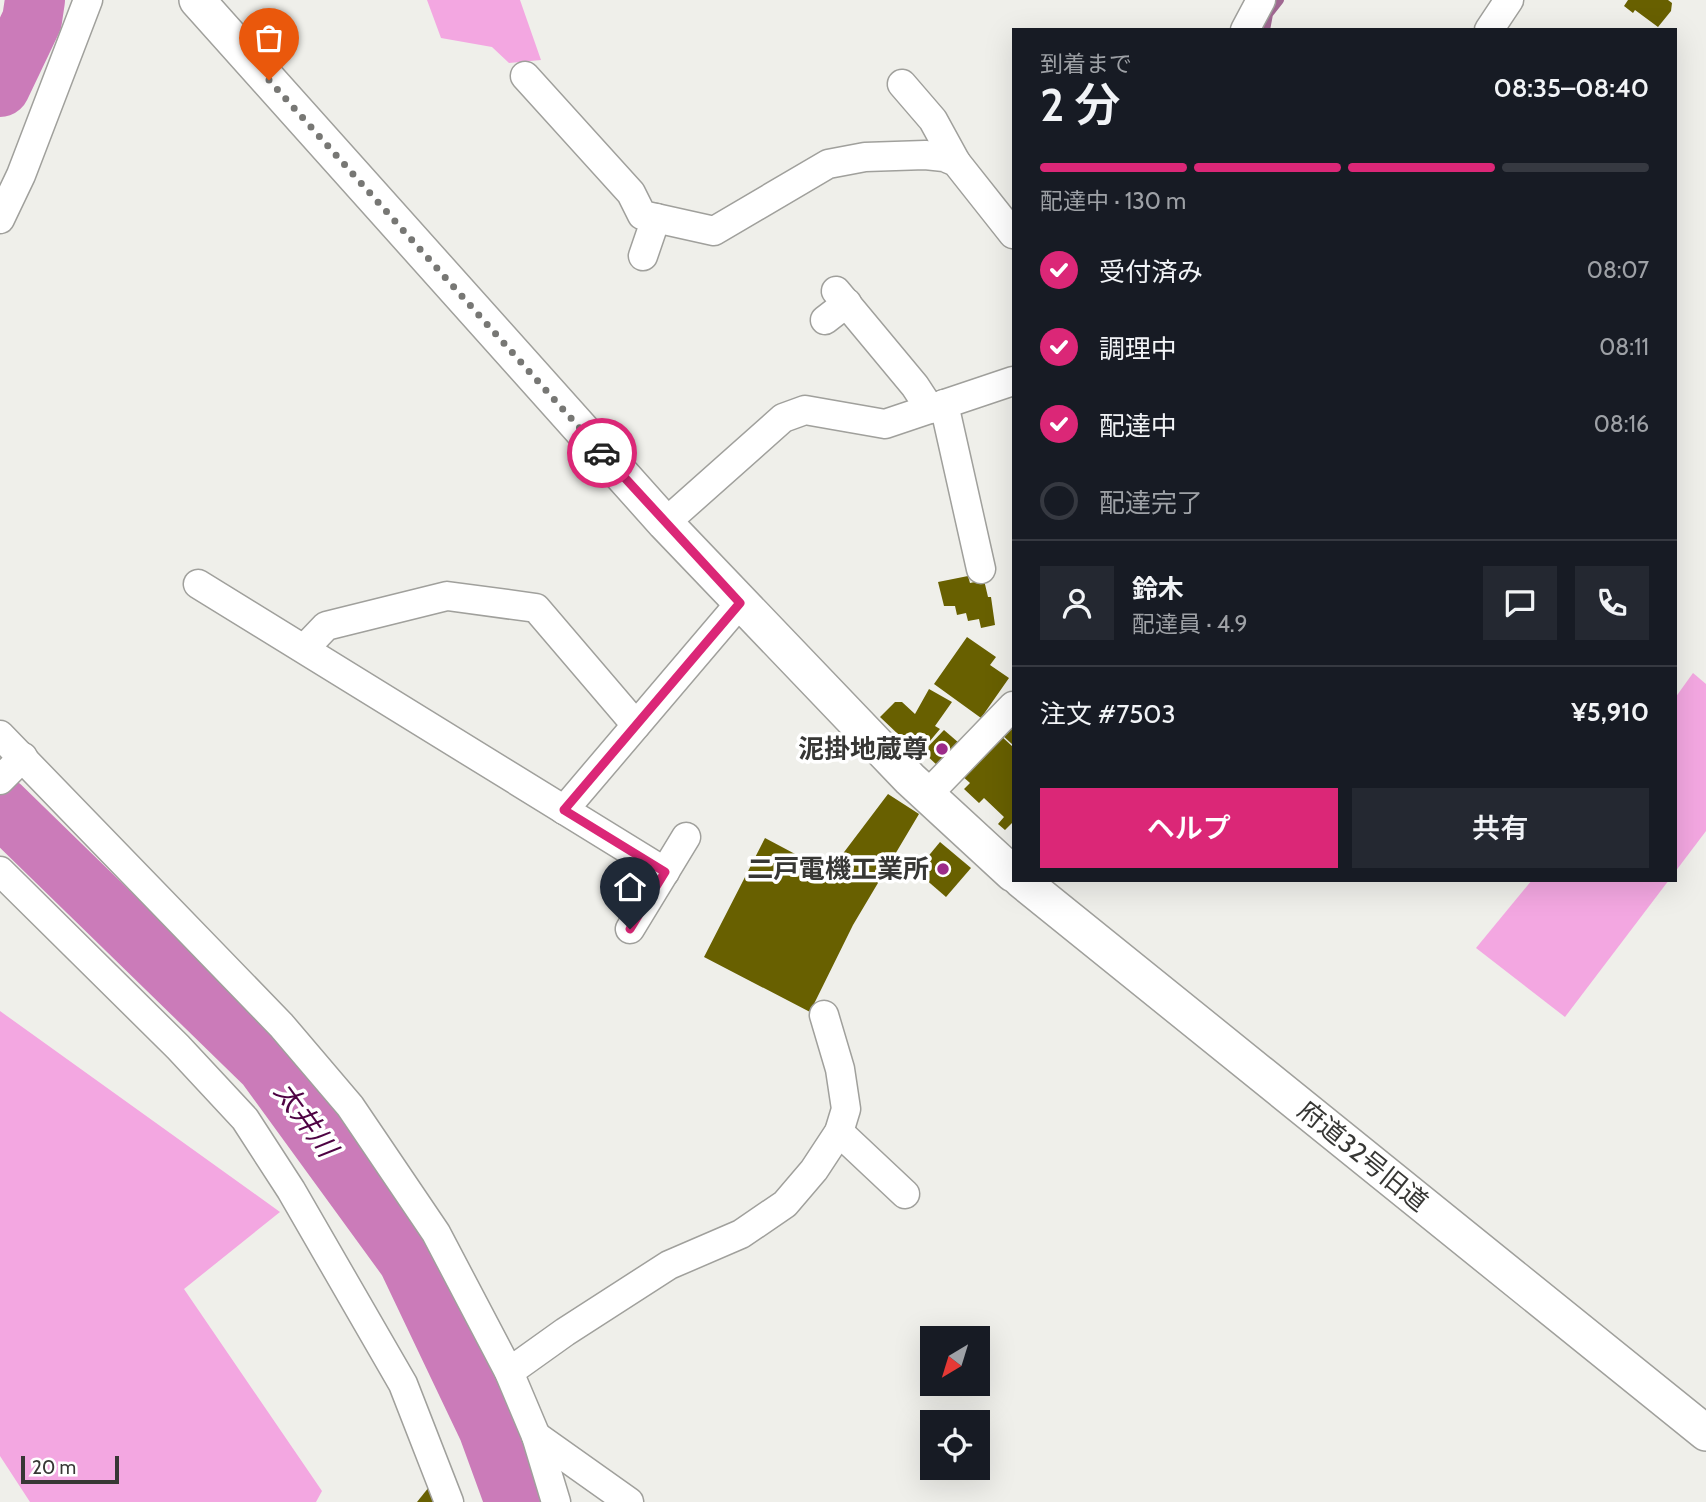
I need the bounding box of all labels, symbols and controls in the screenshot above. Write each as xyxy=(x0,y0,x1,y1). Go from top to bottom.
pin xyxy=(239,8,299,80)
icon: bag xyxy=(250,19,288,57)
text: 到着まで xyxy=(1040,50,1132,78)
text: 08:35–08:40 xyxy=(1493,72,1649,104)
text: 2 分 xyxy=(1040,77,1121,133)
text: 配達中 · 130 m xyxy=(1040,187,1186,215)
icon: check xyxy=(1040,251,1078,289)
text: 受付済み xyxy=(1099,256,1203,288)
text: 08:07 xyxy=(1587,256,1649,284)
icon: check xyxy=(1040,328,1078,366)
text: 調理中 xyxy=(1099,333,1177,365)
text: 08:11 xyxy=(1599,333,1649,361)
icon: check xyxy=(1040,405,1078,443)
text: 配達中 xyxy=(1099,410,1177,442)
text: 08:16 xyxy=(1594,410,1649,438)
courier xyxy=(567,418,637,488)
icon: car xyxy=(583,434,621,472)
text: 配達完了 xyxy=(1099,487,1203,519)
button: person xyxy=(1040,566,1114,640)
button: chat xyxy=(1483,566,1557,640)
button: phone xyxy=(1575,566,1649,640)
text: 鈴木 xyxy=(1132,573,1184,605)
text: 配達員 · 4.9 xyxy=(1132,610,1248,638)
text: ¥5,910 xyxy=(1571,696,1649,728)
text: 注文 #7503 xyxy=(1040,698,1176,730)
place label: 泥掛地蔵尊 xyxy=(798,733,928,765)
marker: 泥掛地蔵尊 xyxy=(934,741,950,757)
button: ヘルプ xyxy=(1040,788,1338,868)
button: 共有 xyxy=(1352,788,1649,868)
place label: 二戸電機工業所 xyxy=(747,853,929,885)
pin xyxy=(600,857,660,929)
marker: 二戸電機工業所 xyxy=(935,861,951,877)
icon: home xyxy=(611,868,649,906)
water label: 太井川 xyxy=(268,1075,346,1165)
street label: 府道32号旧道 xyxy=(1292,1094,1434,1218)
north arrow xyxy=(920,1326,990,1396)
map controls xyxy=(920,1326,990,1480)
button: locate xyxy=(920,1410,990,1480)
scale bar xyxy=(21,1453,119,1485)
text: 20 m xyxy=(32,1456,76,1479)

